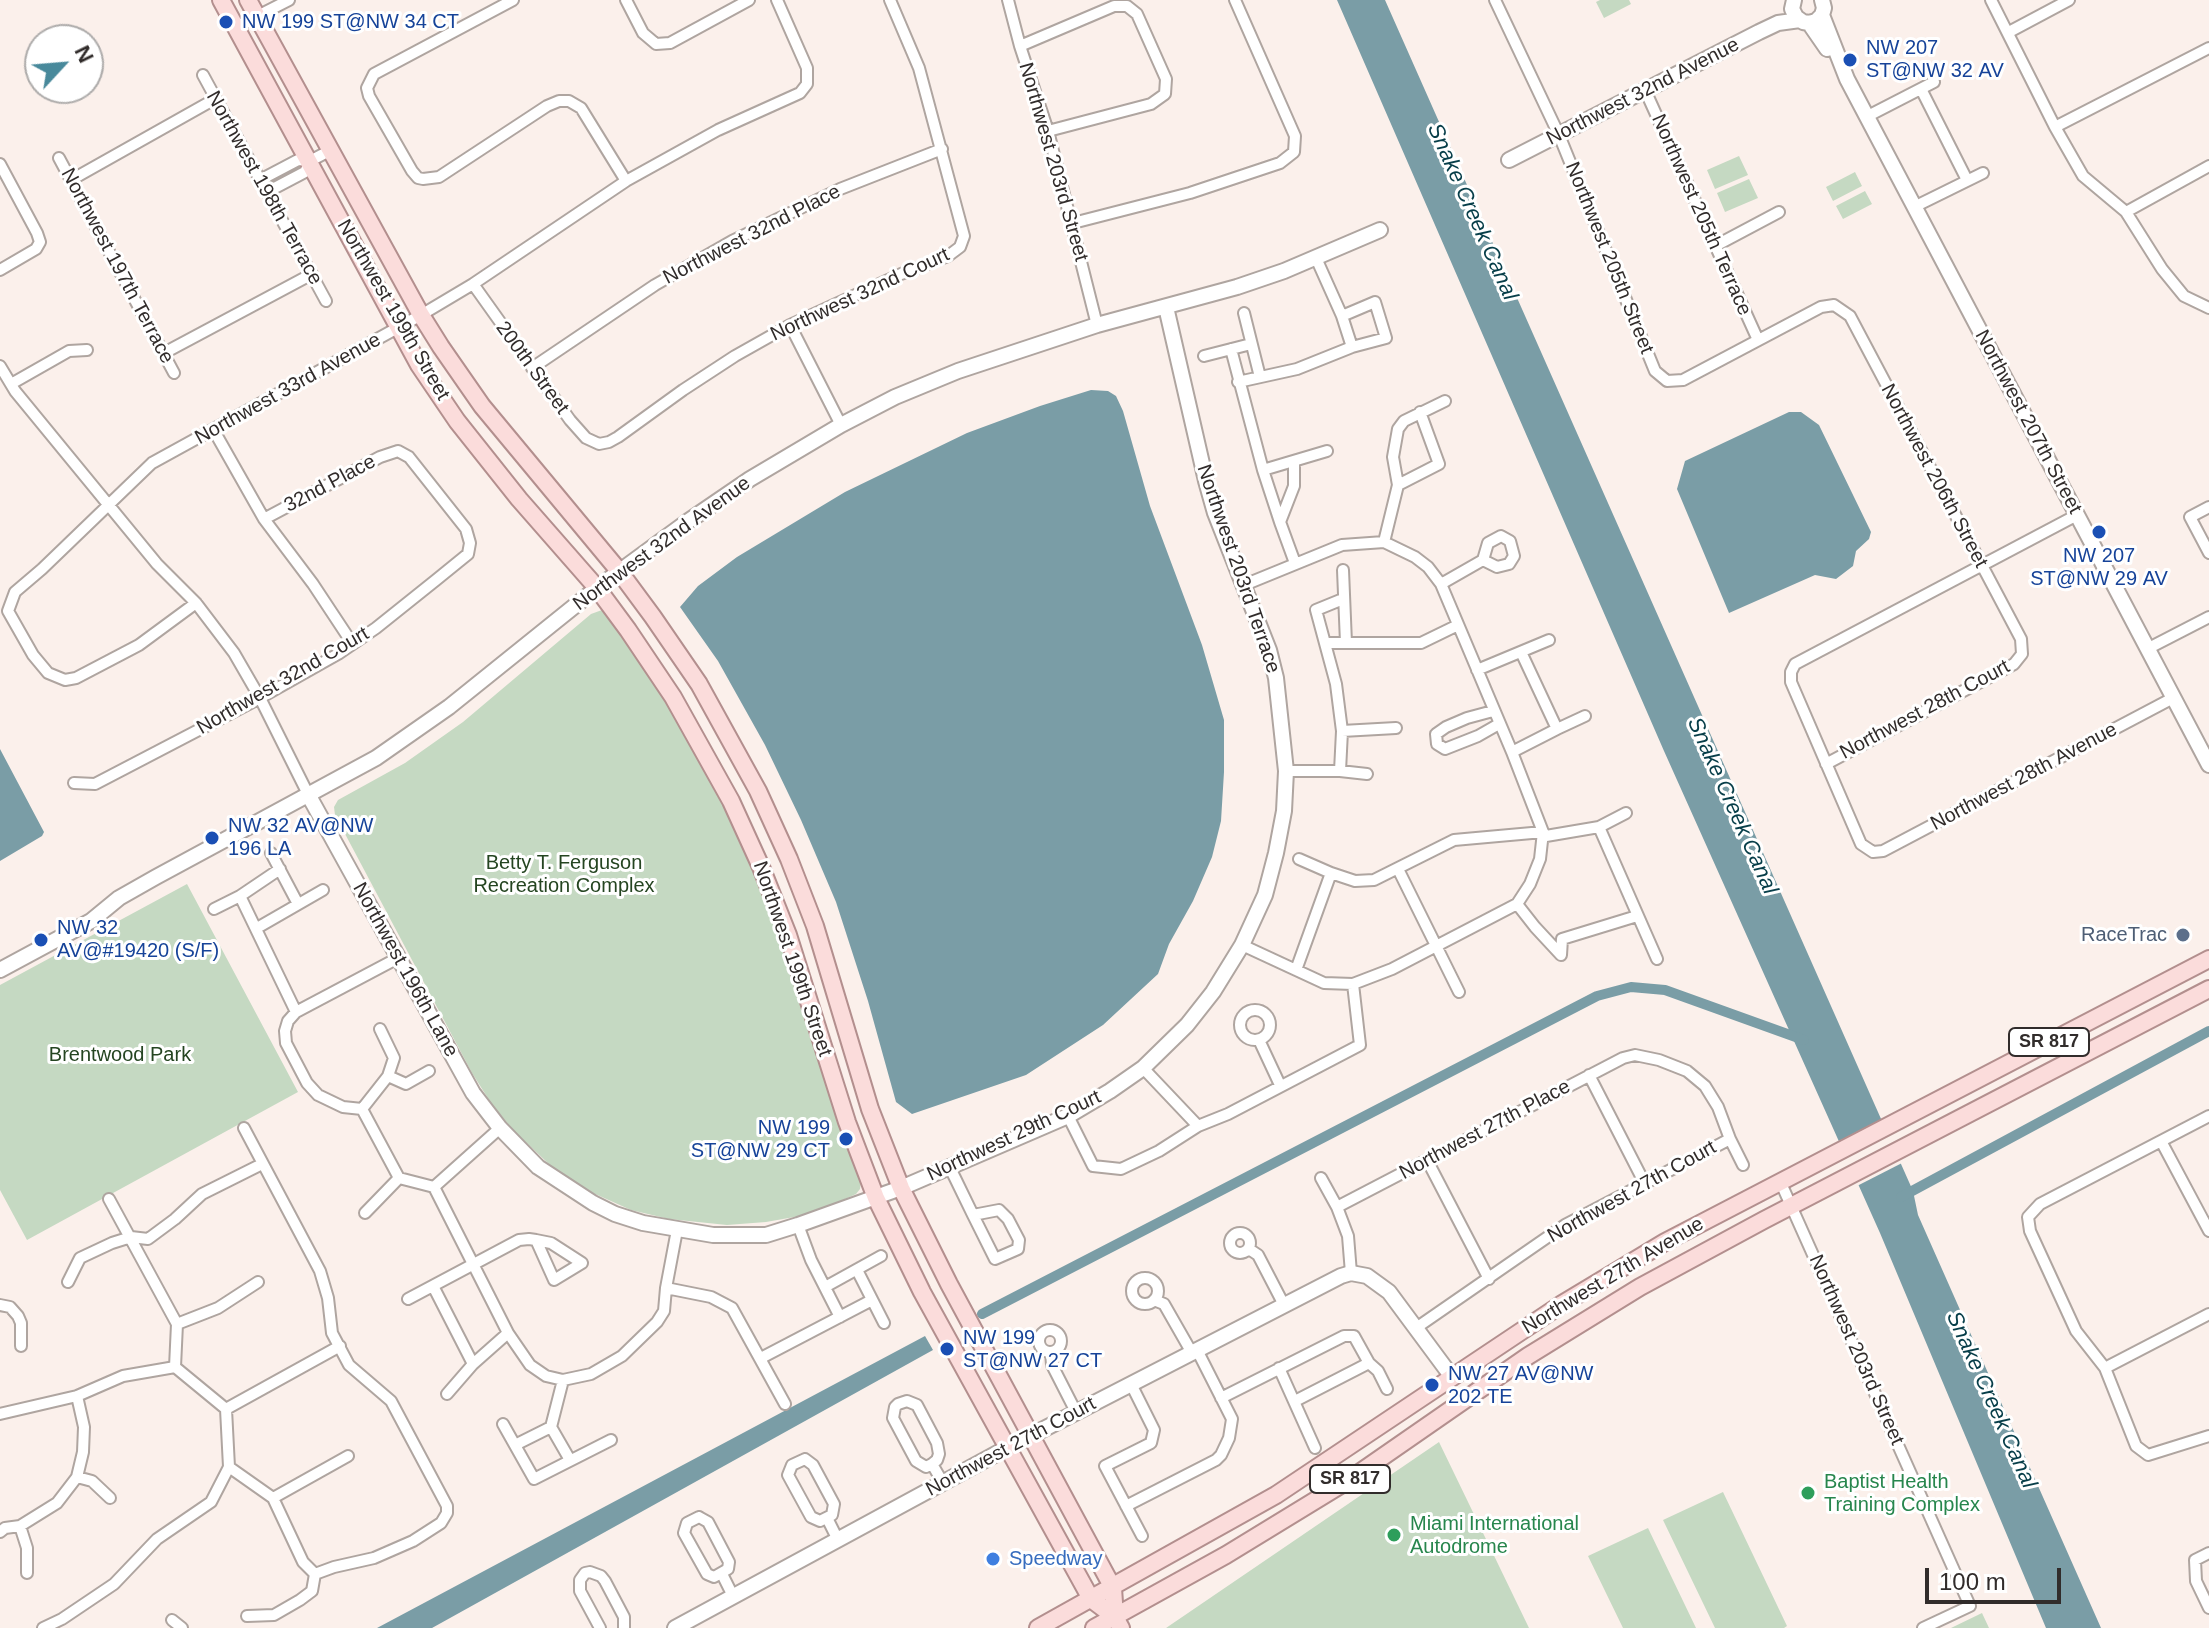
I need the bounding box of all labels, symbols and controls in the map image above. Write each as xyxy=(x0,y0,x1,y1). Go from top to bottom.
place label: NW 199 ST@NW 34 CT xyxy=(242,10,459,34)
marker: NW 199 ST@NW 34 CT xyxy=(217,13,235,31)
north arrow xyxy=(24,24,104,104)
street label: Northwest 32nd Avenue xyxy=(1543,33,1743,151)
place label: NW 207 ST@NW 32 AV xyxy=(1866,36,2004,83)
text: N xyxy=(70,42,99,67)
marker: NW 207 ST@NW 32 AV xyxy=(1841,51,1859,69)
street label: Northwest 203rd Street xyxy=(1013,60,1093,264)
street label: Northwest 198th Terrace xyxy=(201,87,327,289)
street label: Northwest 205th Terrace xyxy=(1646,111,1756,319)
water label: Snake Creek Canal xyxy=(1421,119,1523,305)
street label: Northwest 205th Street xyxy=(1560,159,1658,357)
street label: Northwest 197th Terrace xyxy=(55,164,179,368)
street label: Northwest 32nd Place xyxy=(659,180,845,290)
street label: Northwest 199th Street xyxy=(331,215,455,405)
street label: Northwest 32nd Court xyxy=(767,243,953,347)
street label: 200th Street xyxy=(490,317,574,419)
street label: Northwest 207th Street xyxy=(1969,326,2087,518)
street label: Northwest 33rd Avenue xyxy=(191,328,385,450)
street label: Northwest 206th Street xyxy=(1875,380,1993,572)
street label: 32nd Place xyxy=(280,450,380,518)
street label: Northwest 203rd Terrace xyxy=(1191,462,1285,676)
street label: Northwest 32nd Avenue xyxy=(569,472,755,616)
marker: NW 207 ST@NW 29 AV xyxy=(2090,523,2108,541)
place label: NW 207 ST@NW 29 AV xyxy=(2030,544,2168,591)
street label: Northwest 32nd Court xyxy=(193,622,373,740)
street label: Northwest 28th Court xyxy=(1836,655,2014,765)
water label: Snake Creek Canal xyxy=(1681,713,1783,899)
street label: Northwest 28th Avenue xyxy=(1927,718,2121,836)
place label: NW 32 AV@NW 196 LA xyxy=(228,814,373,861)
marker: NW 32 AV@NW 196 LA xyxy=(203,829,221,847)
park label: Betty T. Ferguson Recreation Complex xyxy=(473,851,655,898)
street label: Northwest 199th Street xyxy=(747,858,837,1060)
street label: Northwest 196th Lane xyxy=(347,879,463,1061)
place label: NW 32 AV@#19420 (S/F) xyxy=(57,916,219,963)
place label: RaceTrac xyxy=(2081,923,2167,947)
marker: RaceTrac xyxy=(2174,926,2192,944)
marker: NW 32 AV@#19420 (S/F) xyxy=(32,931,50,949)
road number: SR 817 xyxy=(2009,1028,2089,1056)
park label: Brentwood Park xyxy=(49,1043,191,1067)
street label: Northwest 27th Place xyxy=(1395,1075,1575,1185)
street label: Northwest 29th Court xyxy=(923,1085,1105,1187)
place label: NW 199 ST@NW 29 CT xyxy=(691,1116,830,1163)
marker: NW 199 ST@NW 29 CT xyxy=(837,1130,855,1148)
street label: Northwest 27th Court xyxy=(1544,1136,1720,1248)
street label: Northwest 27th Avenue xyxy=(1518,1212,1708,1340)
street label: Northwest 203rd Street xyxy=(1803,1251,1909,1449)
water label: Snake Creek Canal xyxy=(1940,1307,2042,1493)
place label: NW 199 ST@NW 27 CT xyxy=(963,1326,1102,1373)
marker: NW 199 ST@NW 27 CT xyxy=(938,1340,956,1358)
place label: NW 27 AV@NW 202 TE xyxy=(1448,1362,1593,1409)
marker: NW 27 AV@NW 202 TE xyxy=(1423,1376,1441,1394)
street label: Northwest 27th Court xyxy=(922,1392,1100,1502)
road number: SR 817 xyxy=(1310,1465,1390,1493)
place label: Baptist Health Training Complex xyxy=(1824,1470,1980,1517)
marker: Baptist Health Training Complex xyxy=(1799,1484,1817,1502)
place label: Miami International Autodrome xyxy=(1410,1512,1579,1559)
marker: Miami International Autodrome xyxy=(1385,1526,1403,1544)
place label: Speedway xyxy=(1009,1547,1102,1571)
marker: Speedway xyxy=(984,1550,1002,1568)
scale bar xyxy=(1929,1552,2065,1602)
text: 100 m xyxy=(1939,1568,2006,1595)

